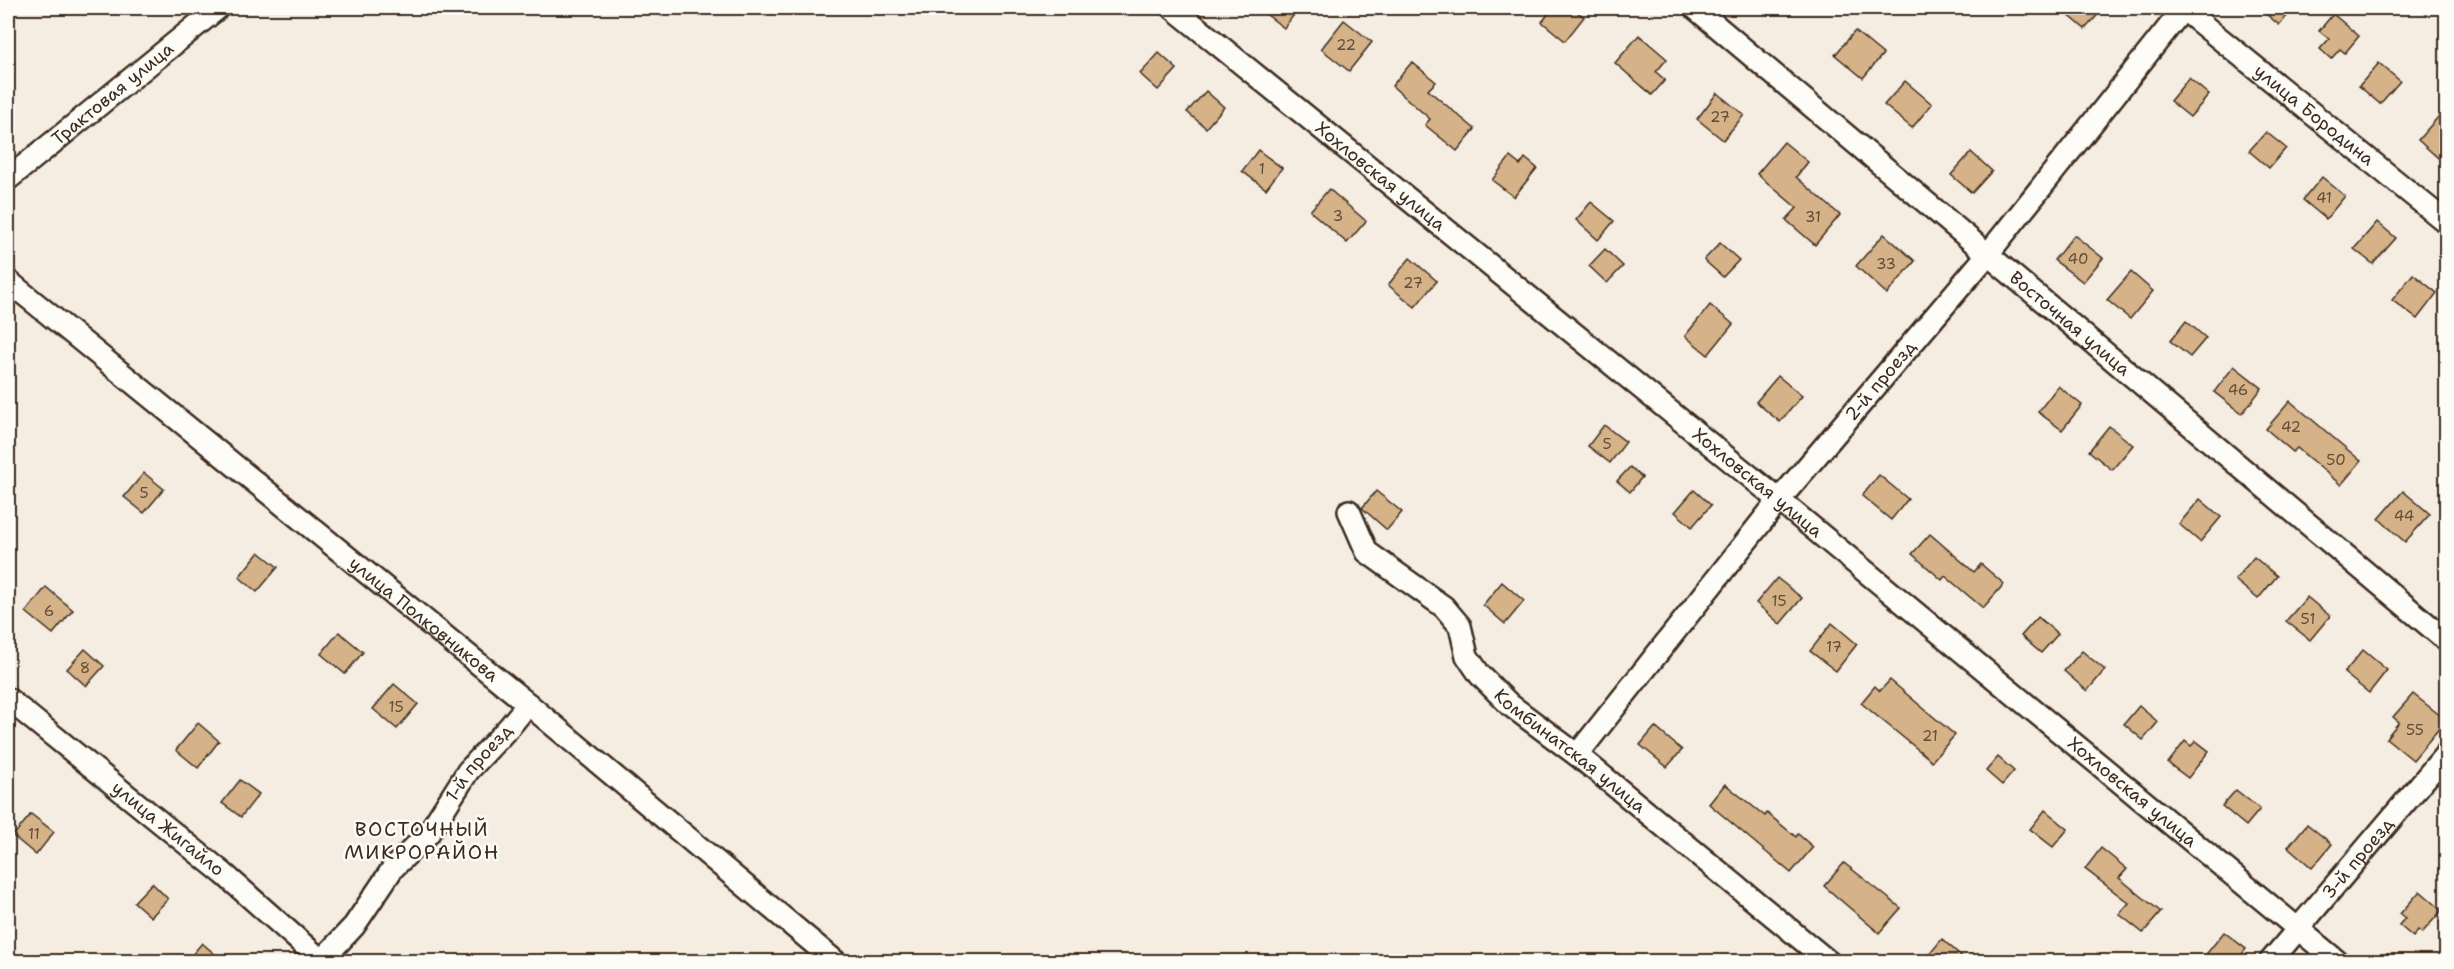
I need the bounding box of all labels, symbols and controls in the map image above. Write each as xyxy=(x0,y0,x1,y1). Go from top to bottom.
house number: 22 xyxy=(1336,35,1356,55)
street label: Трактовая улица xyxy=(47,37,179,151)
street label: улица Бородина xyxy=(2249,59,2379,171)
house number: 27 xyxy=(1710,107,1730,127)
street label: Хохловская улица xyxy=(1310,116,1450,236)
house number: 1 xyxy=(1259,159,1265,179)
house number: 41 xyxy=(2316,188,2332,208)
house number: 3 xyxy=(1333,206,1343,226)
house number: 31 xyxy=(1805,207,1821,227)
house number: 40 xyxy=(2068,249,2088,269)
house number: 33 xyxy=(1876,254,1896,274)
street label: Восточная улица xyxy=(2004,266,2136,381)
house number: 27 xyxy=(1403,273,1423,293)
street label: 2-й проезд xyxy=(1839,335,1922,426)
house number: 46 xyxy=(2228,380,2248,400)
house number: 42 xyxy=(2281,417,2301,437)
street label: Хохловская улица xyxy=(1687,422,1828,543)
house number: 5 xyxy=(1602,434,1612,454)
house number: 50 xyxy=(2326,450,2346,470)
house number: 5 xyxy=(139,483,149,503)
house number: 44 xyxy=(2394,506,2414,526)
street label: улица Полковникова xyxy=(344,551,504,687)
house number: 15 xyxy=(1771,591,1787,611)
house number: 6 xyxy=(44,601,54,621)
house number: 51 xyxy=(2301,609,2315,629)
house number: 17 xyxy=(1826,637,1842,657)
house number: 8 xyxy=(80,658,90,678)
street label: Комбинатская улица xyxy=(1489,684,1651,819)
house number: 15 xyxy=(388,697,404,717)
street label: 1-й проезд xyxy=(440,718,518,806)
house number: 55 xyxy=(2406,720,2424,740)
house number: 21 xyxy=(1922,726,1938,746)
street label: Хохловская улица xyxy=(2063,731,2202,853)
street label: улица Жигайло xyxy=(107,776,229,882)
street label: 3-й проезд xyxy=(2317,812,2399,904)
district label: ВОСТОЧНЫЙ МИКРОРАЙОН xyxy=(344,816,500,865)
house number: 11 xyxy=(28,824,40,844)

